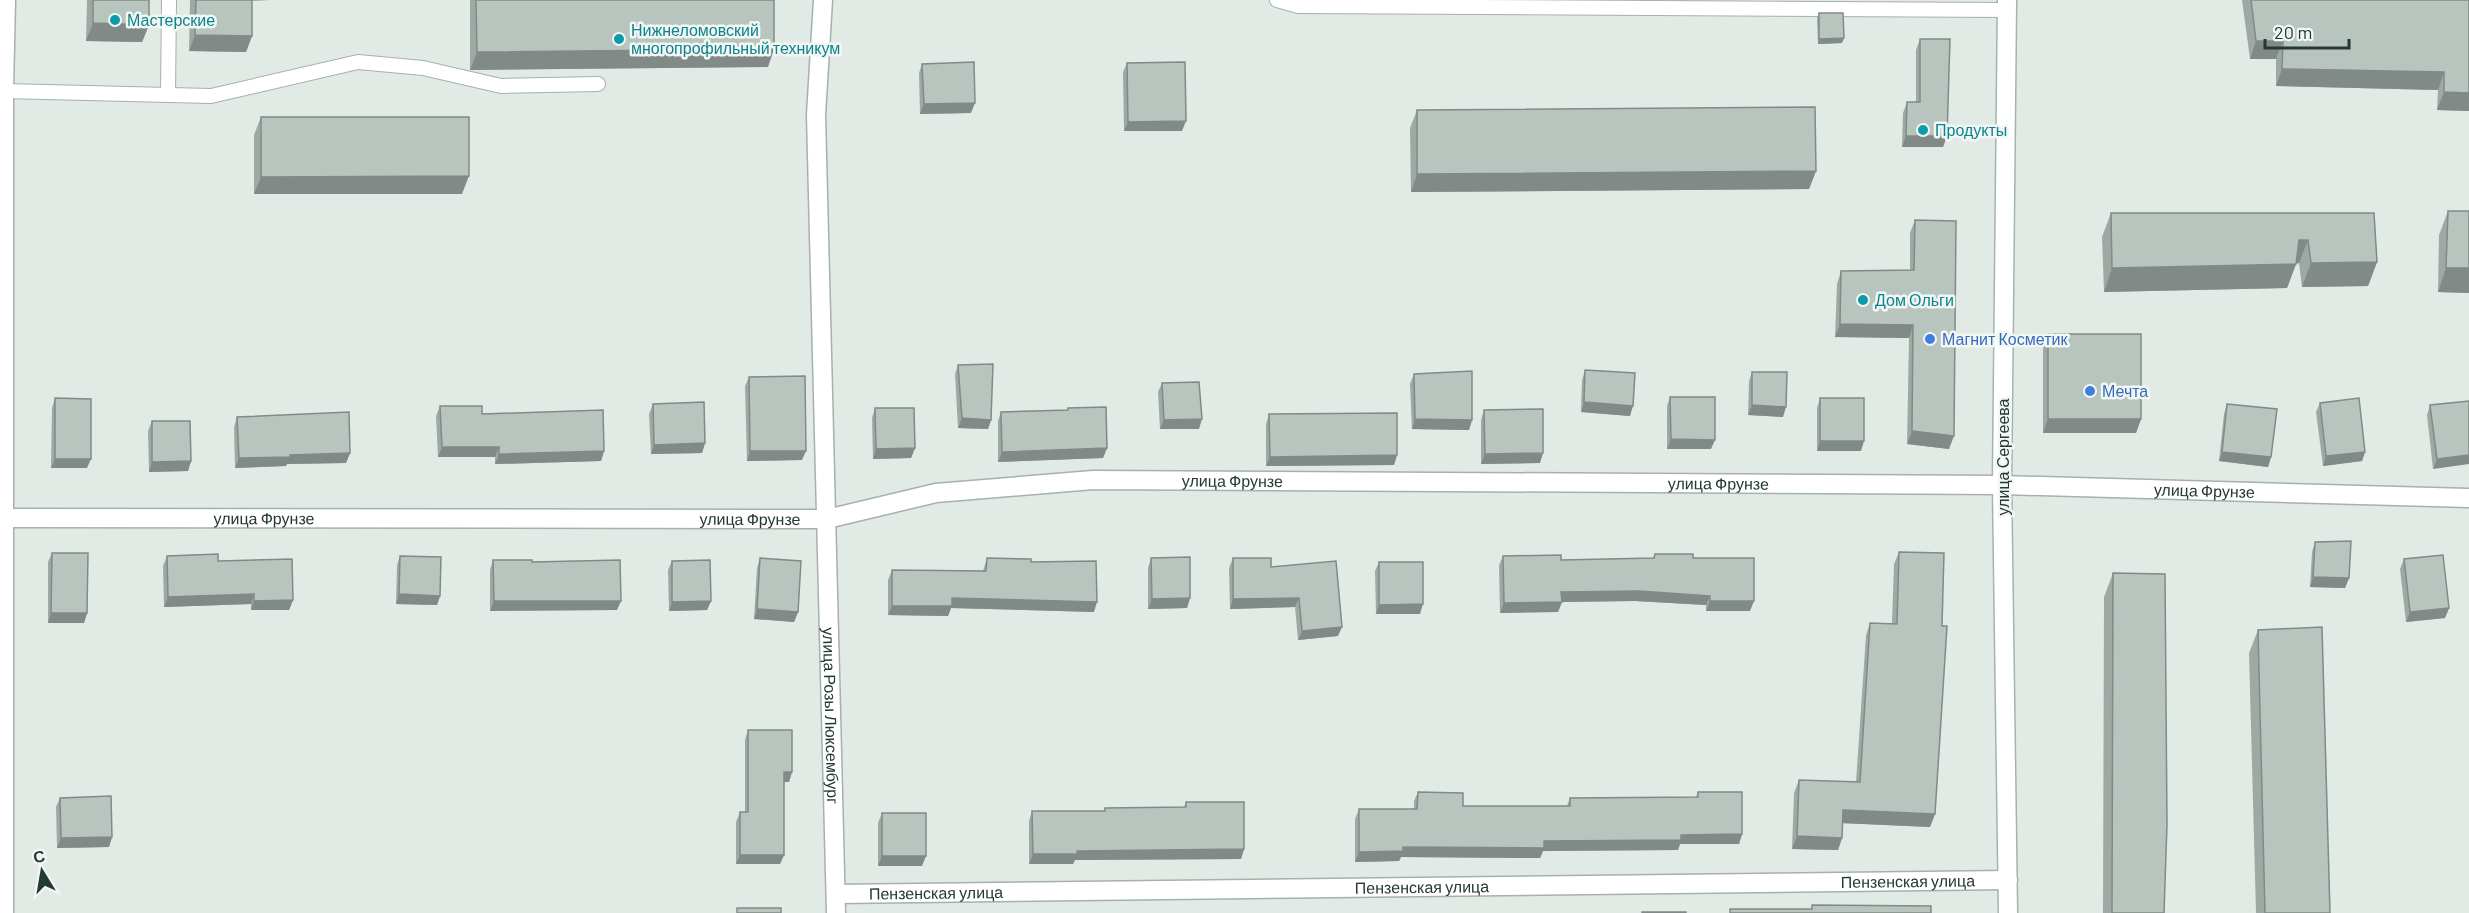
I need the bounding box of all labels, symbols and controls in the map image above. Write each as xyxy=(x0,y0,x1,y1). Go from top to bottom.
place label: Мастерские xyxy=(127,10,215,29)
scale bar xyxy=(2265,12,2349,50)
marker: Мастерские xyxy=(108,13,122,27)
place label: Нижнеломовский многопрофильный техникум xyxy=(631,20,840,57)
text: 20 m xyxy=(2274,21,2312,43)
marker: Нижнеломовский многопрофильный техникум xyxy=(612,32,626,46)
place label: Продукты xyxy=(1935,120,2007,139)
marker: Продукты xyxy=(1916,123,1930,137)
place label: Дом Ольги xyxy=(1875,290,1954,309)
marker: Дом Ольги xyxy=(1856,293,1870,307)
place label: Магнит Косметик xyxy=(1942,329,2068,348)
marker: Магнит Косметик xyxy=(1923,332,1937,346)
place label: Мечта xyxy=(2102,381,2148,400)
marker: Мечта xyxy=(2083,384,2097,398)
street label: улица Сергеева xyxy=(1993,398,2012,516)
street label: улица Фрунзе xyxy=(1182,470,1283,490)
street label: улица Фрунзе xyxy=(1668,473,1769,493)
street label: улица Фрунзе xyxy=(2154,479,2255,501)
street label: улица Фрунзе xyxy=(213,508,315,527)
street label: улица Фрунзе xyxy=(699,509,801,528)
street label: улица Розы Люксембург xyxy=(820,627,843,804)
north arrow xyxy=(12,841,72,901)
text: С xyxy=(32,845,47,866)
street label: Пензенская улица xyxy=(1841,870,1975,891)
street label: Пензенская улица xyxy=(1355,876,1489,897)
street label: Пензенская улица xyxy=(869,882,1003,903)

